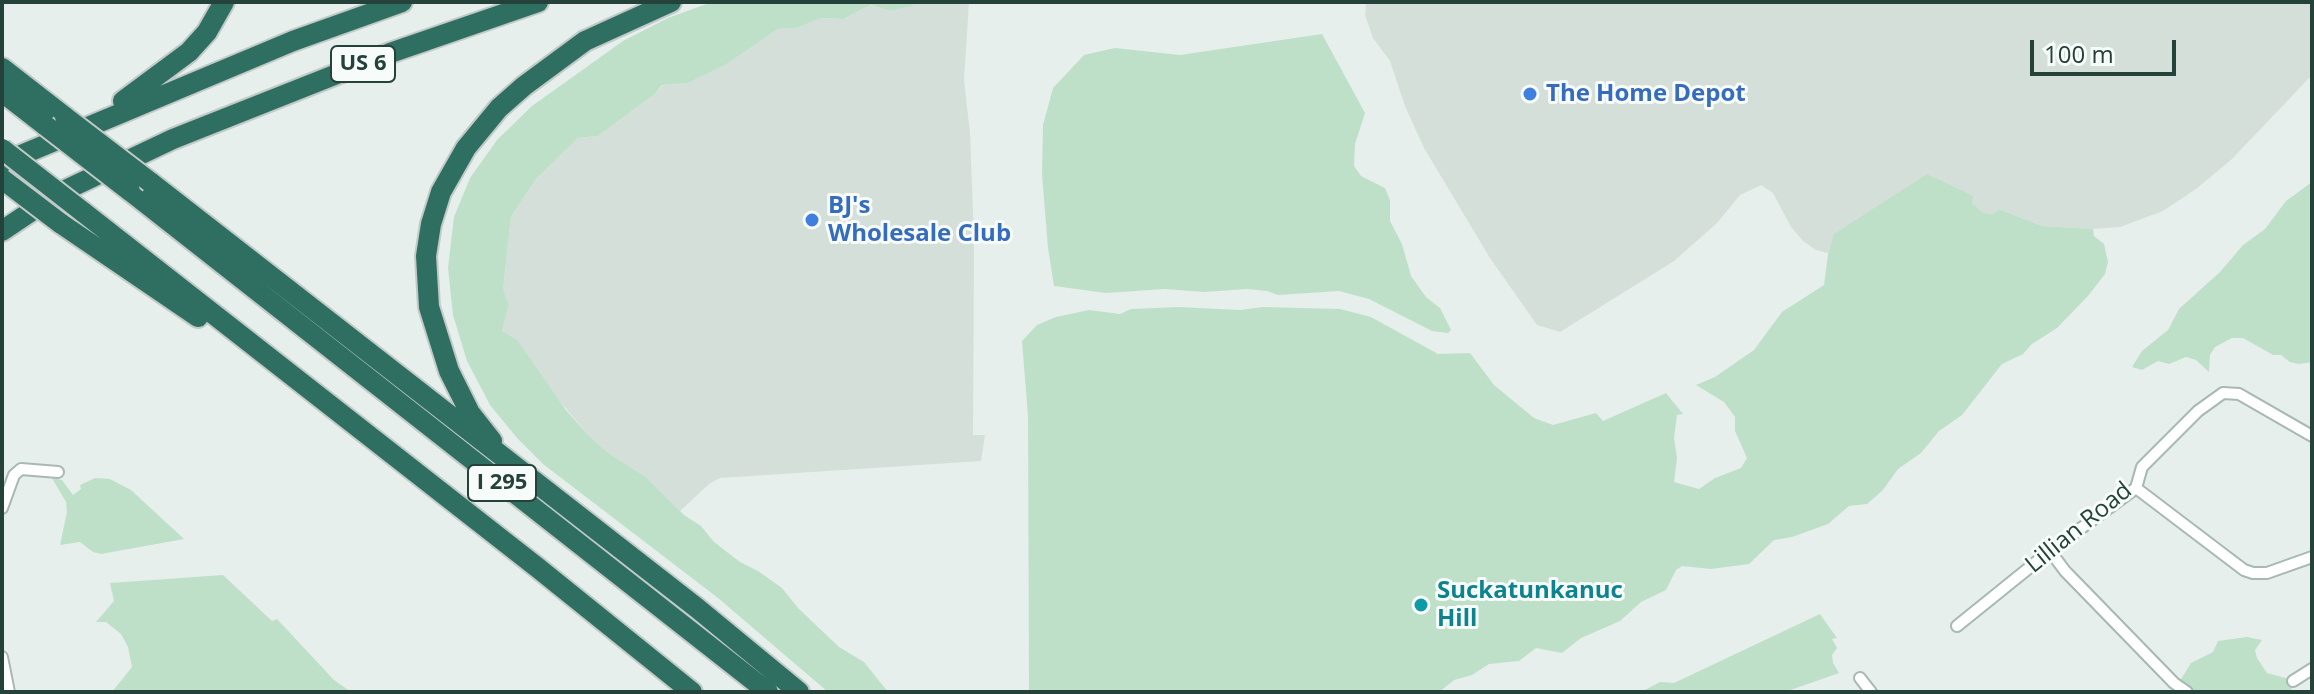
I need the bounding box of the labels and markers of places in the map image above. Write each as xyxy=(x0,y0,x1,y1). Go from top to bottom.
place label: The Home Depot xyxy=(1546,80,1746,108)
marker: The Home Depot xyxy=(1521,85,1539,103)
place label: BJ's Wholesale Club xyxy=(828,192,1011,248)
marker: BJ's Wholesale Club xyxy=(803,211,821,229)
place label: Suckatunkanuc Hill xyxy=(1437,577,1623,633)
marker: Suckatunkanuc Hill xyxy=(1412,596,1430,614)

